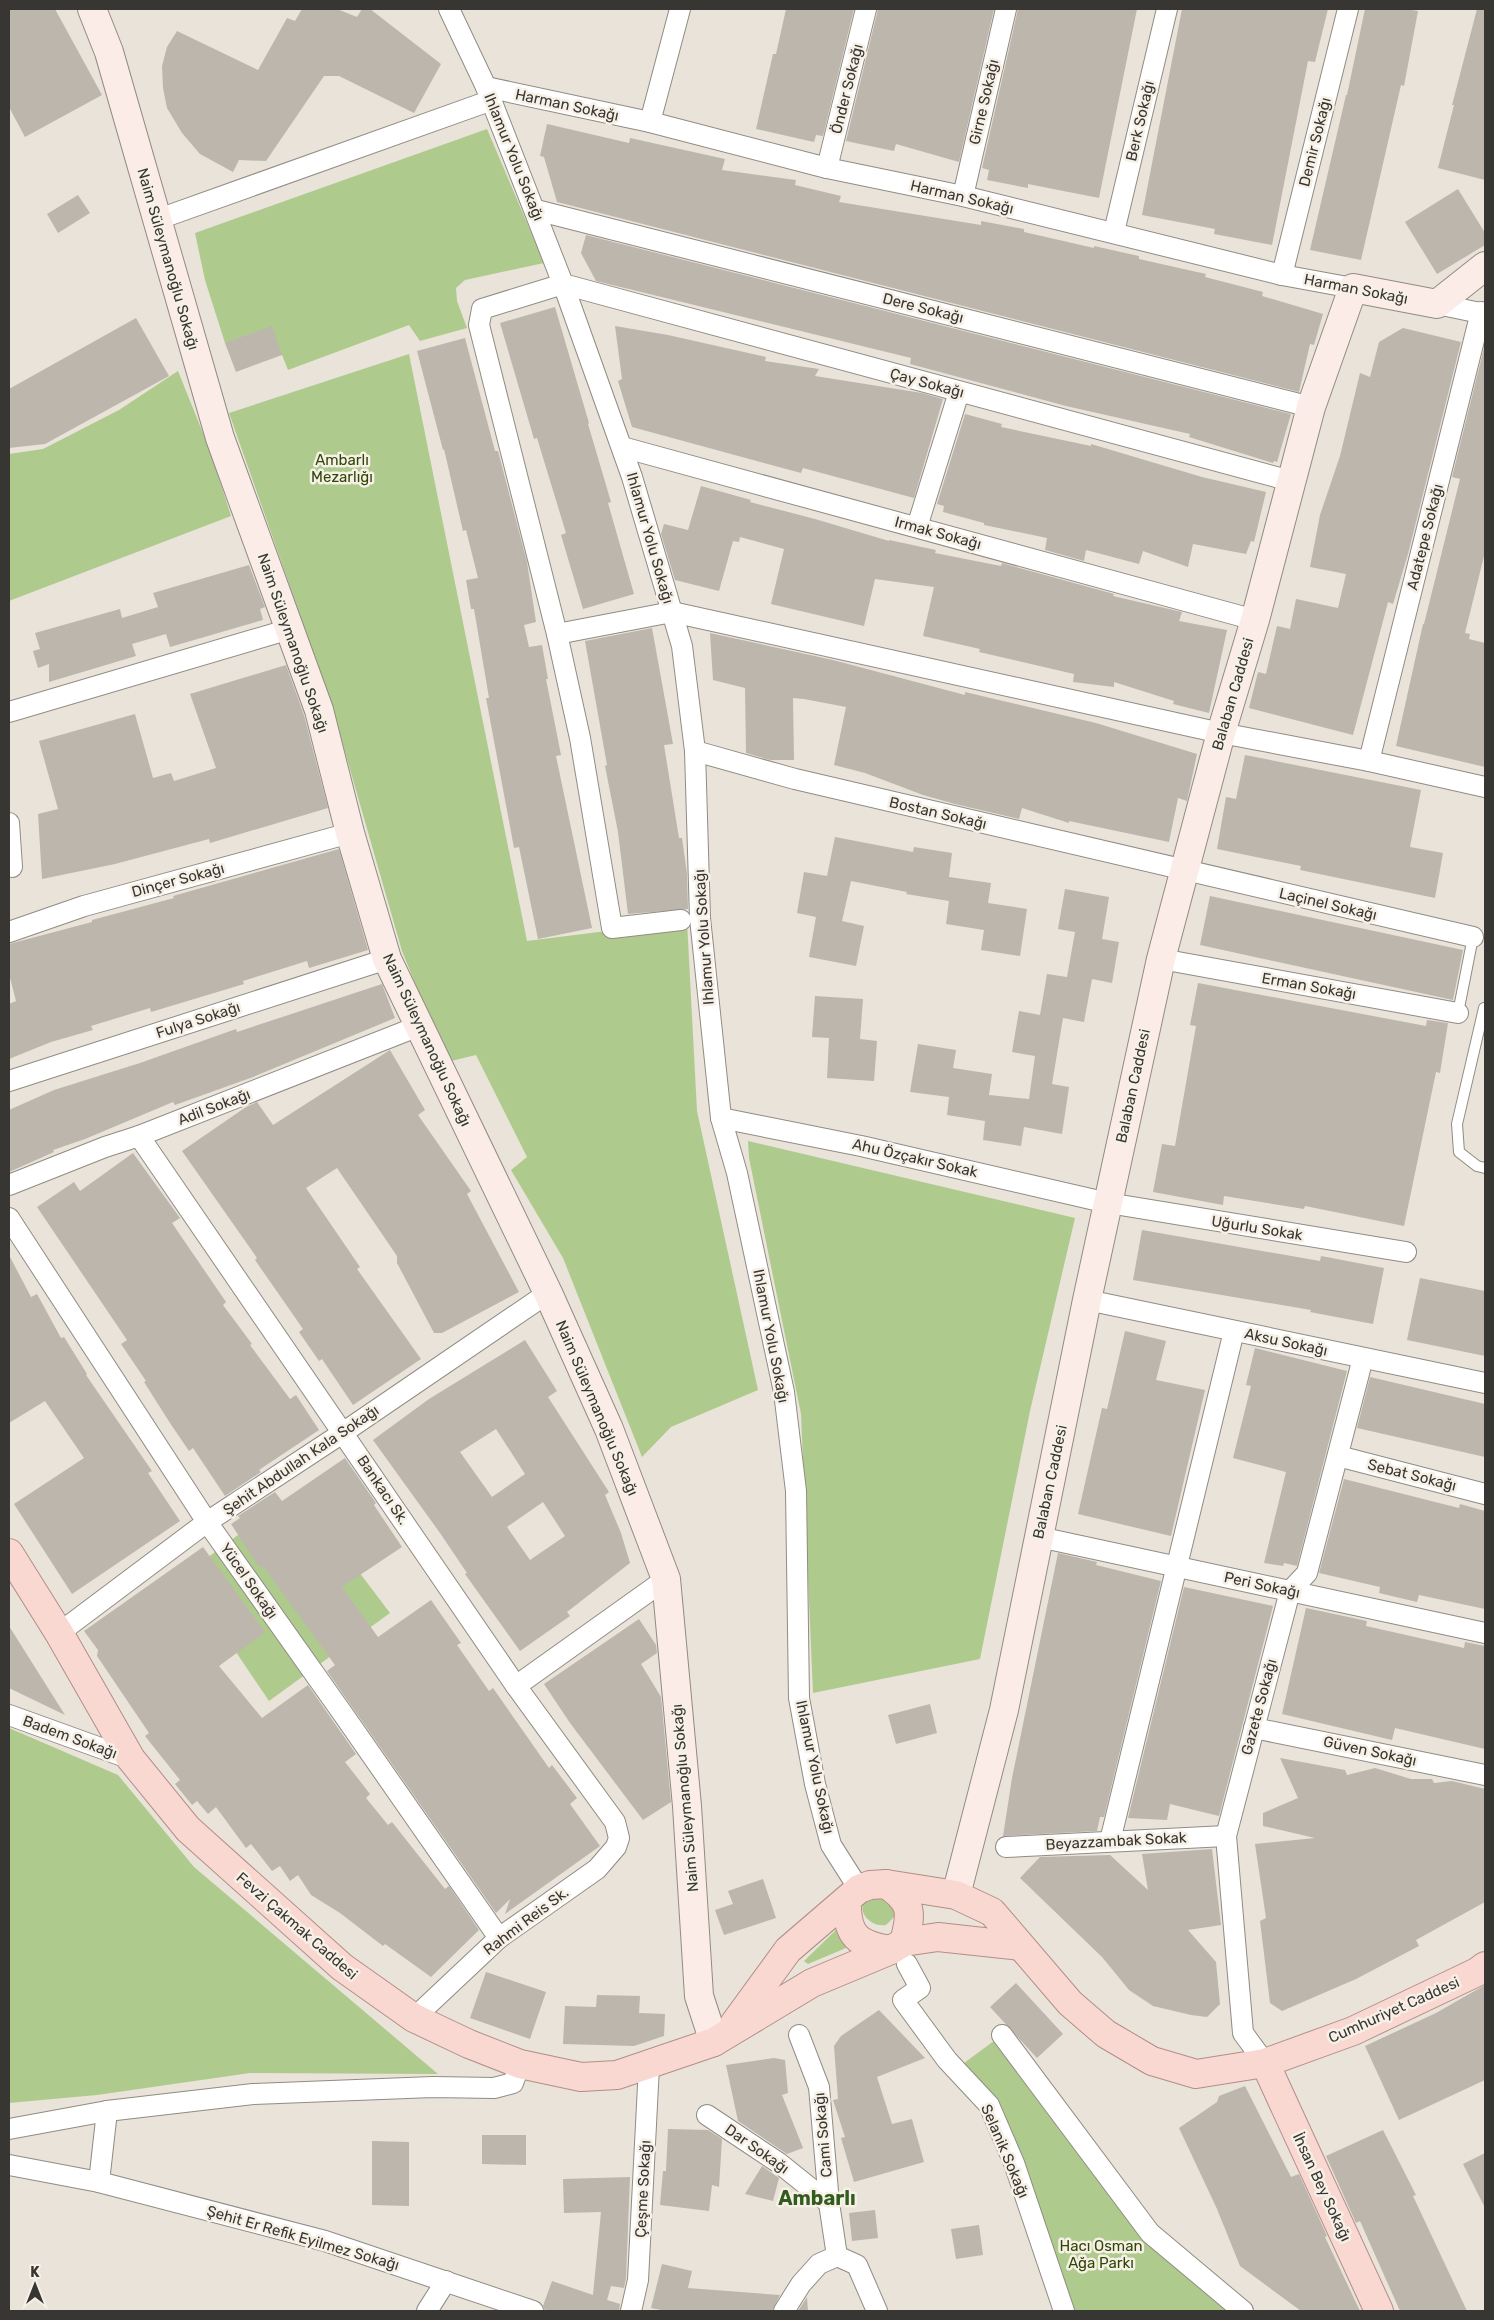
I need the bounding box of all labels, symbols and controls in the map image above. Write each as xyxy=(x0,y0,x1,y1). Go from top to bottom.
street label: Önder Sokağı xyxy=(827,42,867,136)
street label: Girne Sokağı xyxy=(965,58,1003,146)
street label: Berk Sokağı xyxy=(1122,79,1158,163)
street label: Harman Sokağı xyxy=(514,85,620,125)
street label: Ihlamur Yolu Sokağı xyxy=(480,91,548,223)
street label: Demir Sokağı xyxy=(1295,96,1335,188)
street label: Naim Süleymanoğlu Sokağı xyxy=(133,166,203,352)
street label: Harman Sokağı xyxy=(909,176,1015,218)
street label: Harman Sokağı xyxy=(1303,270,1409,308)
street label: Dere Sokağı xyxy=(881,289,965,327)
street label: Çay Sokağı xyxy=(888,364,966,402)
park label: Ambarlı Mezarlığı xyxy=(311,451,373,486)
street label: Ihlamur Yolu Sokağı xyxy=(623,470,677,606)
street label: Adatepe Sokağı xyxy=(1403,482,1447,592)
street label: Irmak Sokağı xyxy=(893,513,983,553)
street label: Naim Süleymanoğlu Sokağı xyxy=(254,551,332,735)
street label: Balaban Caddesi xyxy=(1208,636,1258,752)
street label: Bostan Sokağı xyxy=(887,793,989,833)
street label: Dinçer Sokağı xyxy=(130,859,226,901)
street label: Ihlamur Yolu Sokağı xyxy=(690,869,718,1005)
street label: Laçinel Sokağı xyxy=(1277,884,1379,924)
street label: Naim Süleymanoğlu Sokağı xyxy=(379,951,475,1129)
street label: Erman Sokağı xyxy=(1260,969,1358,1003)
street label: Fulya Sokağı xyxy=(154,998,242,1042)
street label: Balaban Caddesi xyxy=(1112,1027,1154,1145)
street label: Adil Sokağı xyxy=(175,1085,253,1129)
street label: Ahu Özçakır Sokak xyxy=(851,1135,980,1181)
street label: Uğurlu Sokak xyxy=(1210,1212,1304,1244)
street label: Ihlamur Yolu Sokağı xyxy=(749,1268,793,1404)
street label: Naim Süleymanoğlu Sokağı xyxy=(552,1318,642,1498)
street label: Aksu Sokağı xyxy=(1243,1324,1329,1360)
street label: Şehit Abdullah Kala Sokağı xyxy=(220,1401,382,1519)
street label: Balaban Caddesi xyxy=(1029,1423,1071,1541)
street label: Bankacı Sk. xyxy=(353,1452,413,1528)
street label: Sebat Sokağı xyxy=(1366,1455,1458,1495)
street label: Yücel Sokağı xyxy=(216,1540,282,1622)
street label: Peri Sokağı xyxy=(1222,1568,1302,1602)
street label: Gazete Sokağı xyxy=(1238,1657,1280,1757)
street label: Ihlamur Yolu Sokağı xyxy=(792,1699,838,1835)
street label: Naim Süleymanoğlu Sokağı xyxy=(668,1703,702,1893)
street label: Badem Sokağı xyxy=(20,1712,120,1762)
street label: Güven Sokağı xyxy=(1322,1732,1418,1770)
street label: Beyazzambak Sokak xyxy=(1045,1828,1187,1854)
street label: Fevzi Çakmak Caddesi xyxy=(233,1868,361,1984)
street label: Rahmi Reis Sk. xyxy=(480,1883,572,1959)
street label: Cumhuriyet Caddesi xyxy=(1326,1973,1462,2047)
street label: Cami Sokağı xyxy=(810,2092,836,2178)
street label: Selanik Sokağı xyxy=(977,2101,1033,2201)
street label: Dar Sokağı xyxy=(722,2120,792,2178)
street label: İhsan Bey Sokağı xyxy=(1289,2130,1355,2244)
street label: Çeşme Sokağı xyxy=(631,2140,655,2238)
district label: Ambarlı xyxy=(778,2186,856,2210)
street label: Şehit Er Refik Eyilmez Sokağı xyxy=(205,2202,401,2274)
park label: Hacı Osman Ağa Parkı xyxy=(1059,2237,1143,2272)
north arrow xyxy=(10,2260,60,2310)
text: K xyxy=(30,2264,40,2281)

